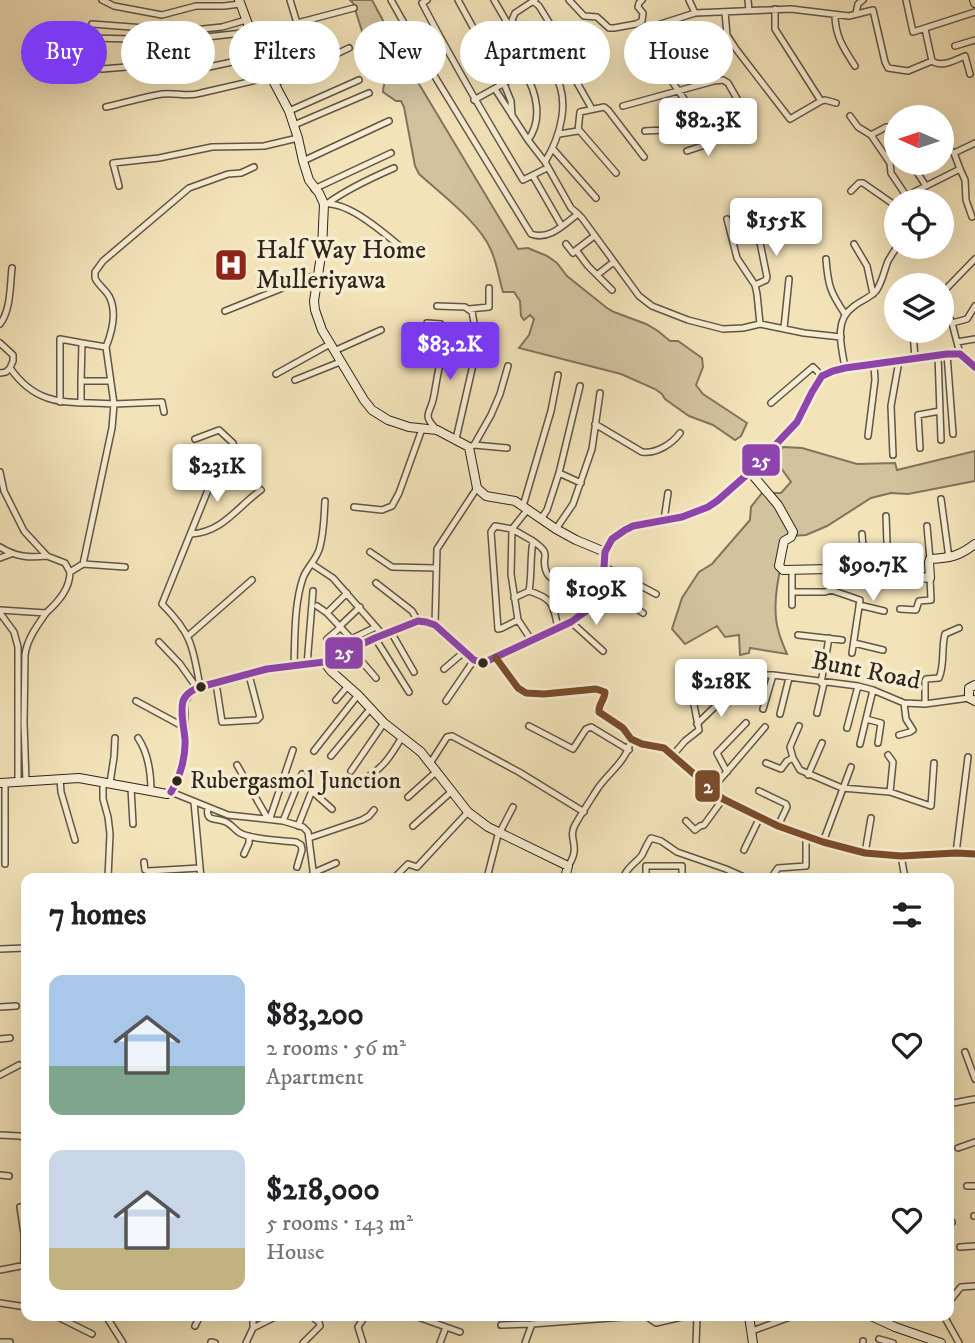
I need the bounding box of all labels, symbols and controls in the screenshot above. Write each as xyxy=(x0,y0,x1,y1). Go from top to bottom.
chip: Buy xyxy=(21,21,107,84)
chip: Rent xyxy=(121,21,215,84)
chip: Filters xyxy=(229,21,340,84)
chip: New xyxy=(354,21,446,84)
chip: Apartment xyxy=(460,21,610,84)
chip: House xyxy=(624,21,733,84)
pin: $82.3K xyxy=(651,99,765,158)
north arrow xyxy=(884,105,954,175)
map controls xyxy=(884,105,954,343)
text: $82.3K xyxy=(675,106,741,135)
button: locate xyxy=(884,189,954,259)
pin: $155K xyxy=(727,198,825,258)
text: $155K xyxy=(746,206,806,235)
place label: Half Way Home Mulleriyawa xyxy=(256,234,426,297)
hospital icon: Half Way Home Mulleriyawa xyxy=(212,246,250,284)
button: layers xyxy=(884,273,954,343)
pin: $83.2K xyxy=(393,322,507,382)
text: $83.2K xyxy=(417,330,483,359)
line badge: 25 xyxy=(741,443,781,477)
pin: $231K xyxy=(168,444,266,504)
text: 25 xyxy=(752,450,771,473)
text: $231K xyxy=(188,452,246,481)
pin: $90.7K xyxy=(816,544,930,603)
text: $90.7K xyxy=(839,551,907,580)
pin: $109K xyxy=(547,568,645,627)
text: $109K xyxy=(566,575,626,604)
line badge: 25 xyxy=(324,636,364,670)
text: 25 xyxy=(335,642,354,665)
street label: Bunt Road xyxy=(809,644,923,698)
unlabelled marker xyxy=(476,656,490,670)
pin: $218K xyxy=(672,660,770,719)
text: $218K xyxy=(691,667,751,696)
unlabelled marker xyxy=(194,680,208,694)
place label: Rubergasmol Junction xyxy=(190,766,401,796)
line badge: 2 xyxy=(694,769,721,803)
marker: Rubergasmol Junction xyxy=(170,774,184,788)
text: 2 xyxy=(703,776,713,799)
icon: filters xyxy=(888,896,926,934)
text: 7 homes xyxy=(49,897,146,934)
text: $83,200 xyxy=(266,997,364,1034)
icon: home xyxy=(105,1003,189,1087)
icon: heart xyxy=(888,1026,926,1064)
text: 2 rooms · 56 m² xyxy=(266,1034,406,1063)
text: Apartment xyxy=(266,1063,364,1092)
text: $218,000 xyxy=(266,1172,380,1209)
icon: home xyxy=(105,1178,189,1262)
icon: heart xyxy=(888,1201,926,1239)
text: 5 rooms · 143 m² xyxy=(266,1209,413,1238)
text: House xyxy=(266,1238,324,1267)

